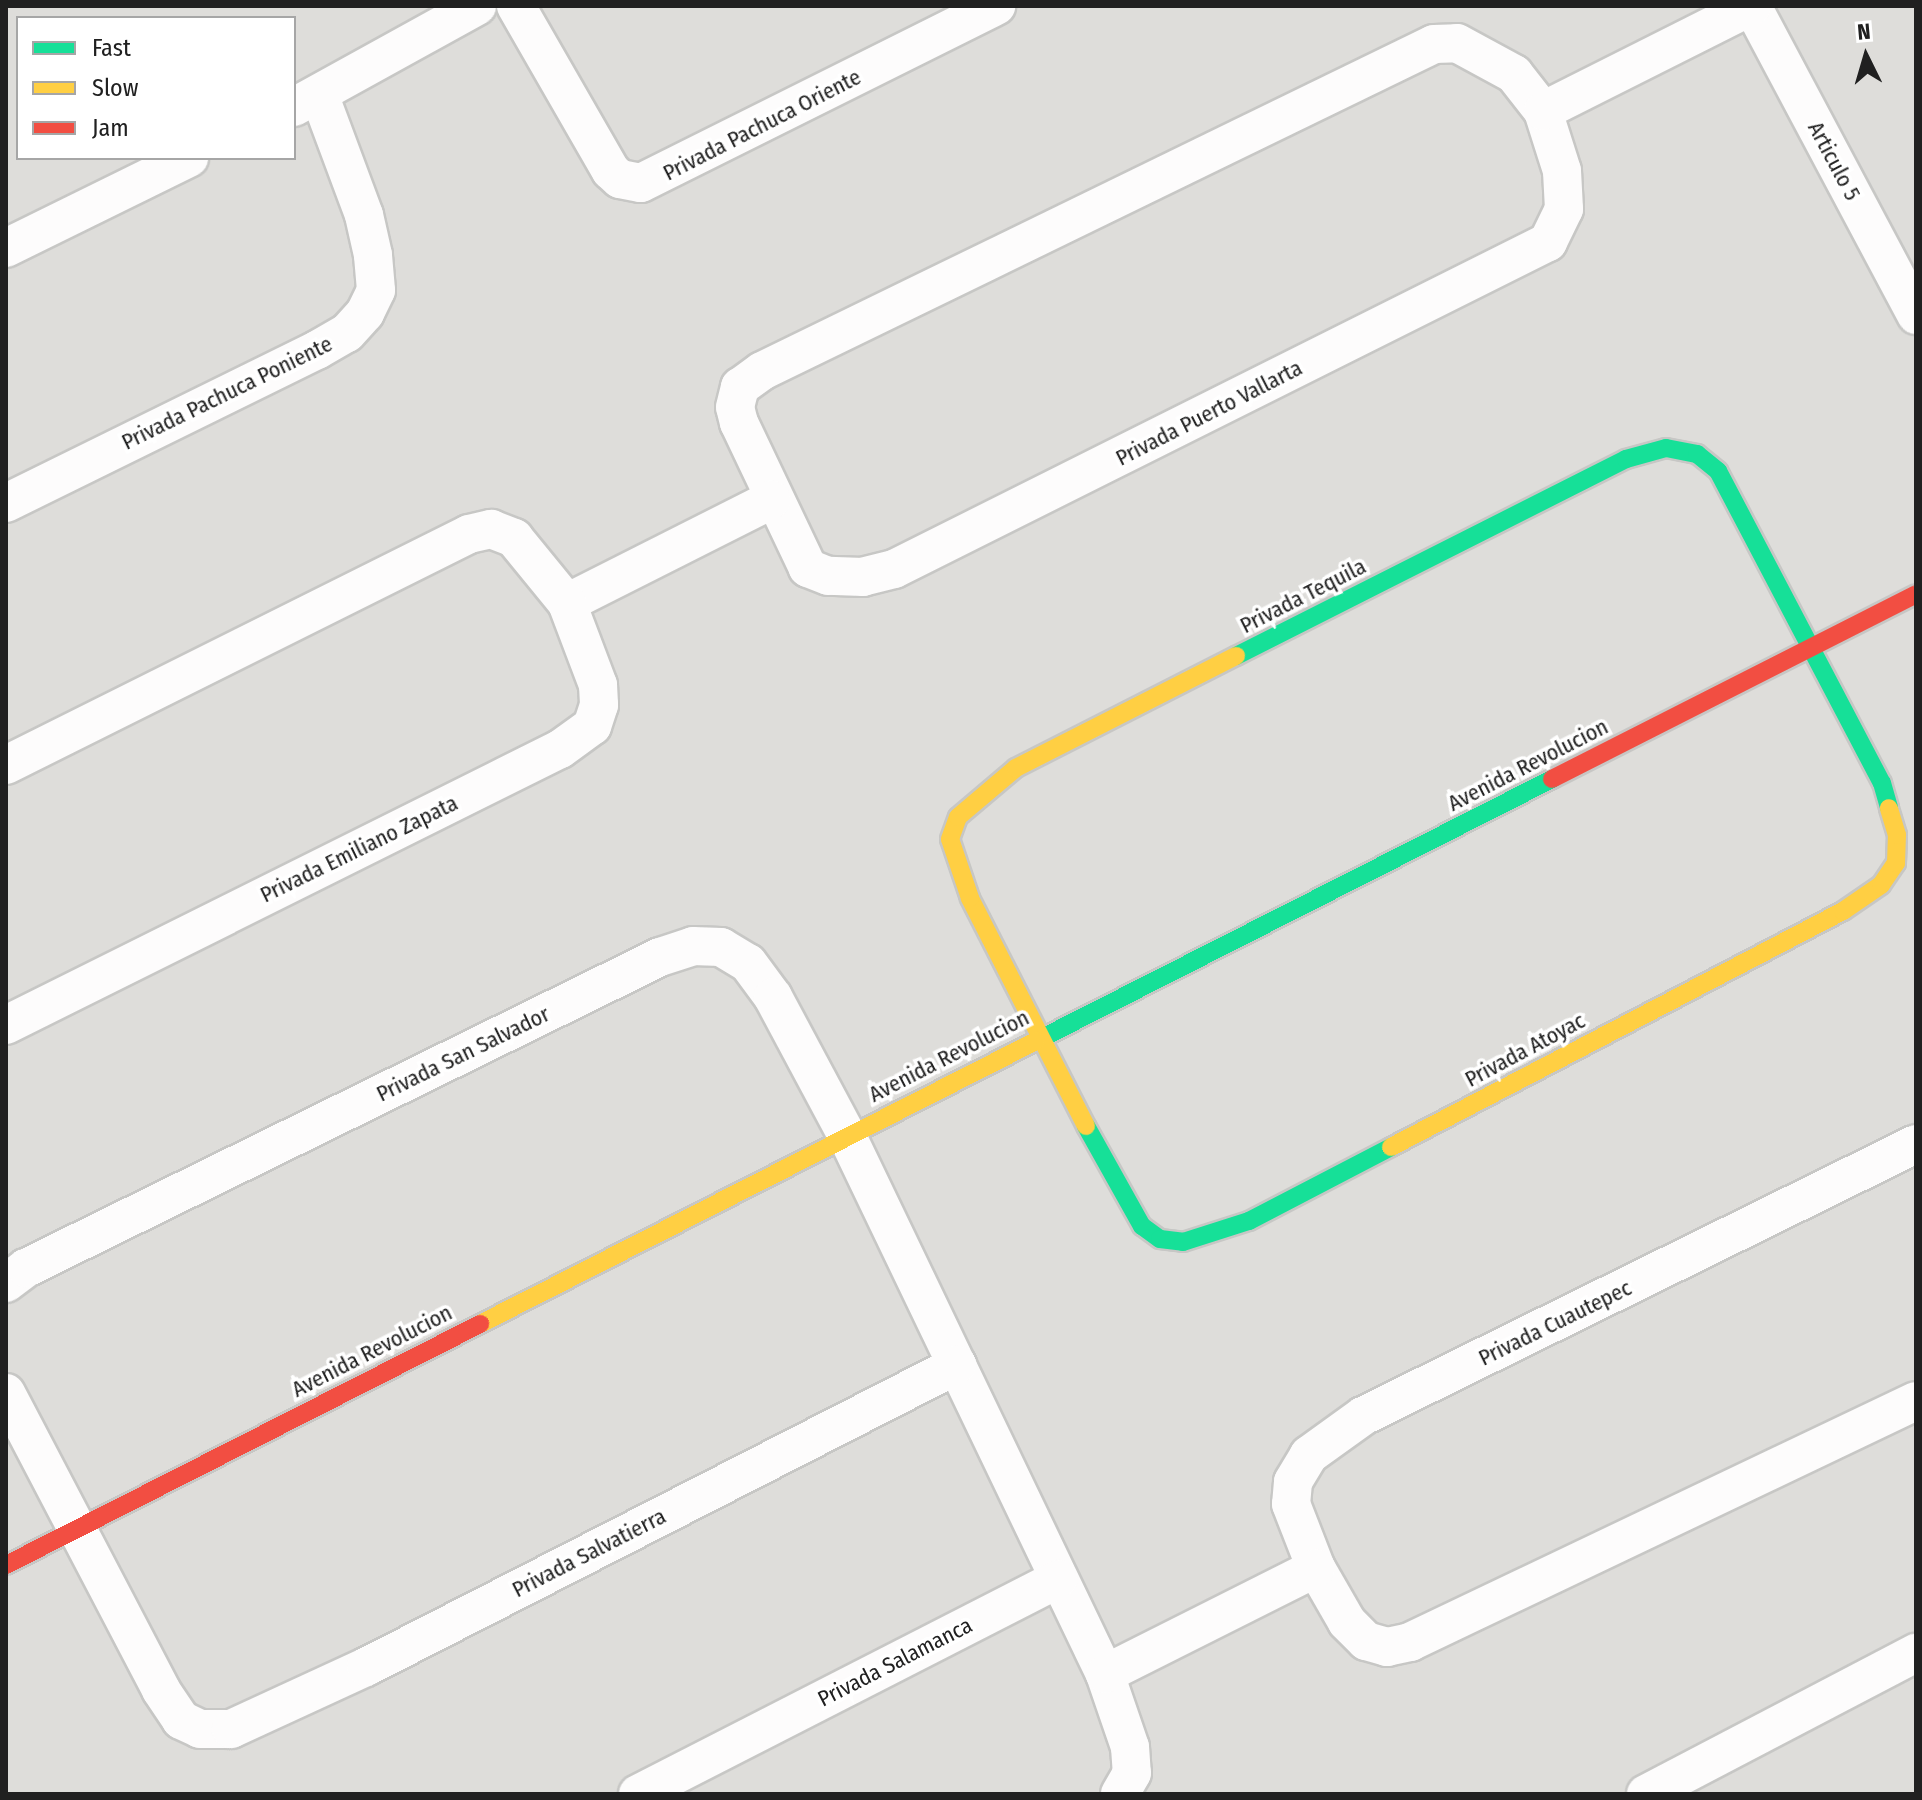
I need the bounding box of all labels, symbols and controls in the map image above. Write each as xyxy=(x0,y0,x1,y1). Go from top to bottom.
legend xyxy=(16,16,296,160)
north arrow xyxy=(1826,16,1906,96)
text: N xyxy=(1856,18,1872,46)
text: Fast xyxy=(92,34,131,62)
street label: Privada Pachuca Oriente xyxy=(659,64,865,186)
text: Slow xyxy=(92,74,138,102)
text: Jam xyxy=(92,114,129,142)
street label: Articulo 5 xyxy=(1802,117,1866,205)
street label: Privada Pachuca Poniente xyxy=(117,331,337,455)
street label: Privada Puerto Vallarta xyxy=(1111,355,1307,471)
street label: Privada Tequila xyxy=(1236,553,1370,639)
street label: Avenida Revolucion xyxy=(1444,713,1612,817)
street label: Privada Emiliano Zapata xyxy=(256,790,462,908)
street label: Privada San Salvador xyxy=(372,1001,554,1107)
street label: Avenida Revolucion xyxy=(865,1004,1033,1108)
street label: Privada Atoyac xyxy=(1461,1007,1589,1093)
street label: Privada Cuautepec xyxy=(1474,1275,1636,1371)
street label: Avenida Revolucion xyxy=(288,1299,456,1403)
street label: Privada Salvatierra xyxy=(508,1503,670,1603)
street label: Privada Salamanca xyxy=(813,1612,977,1712)

